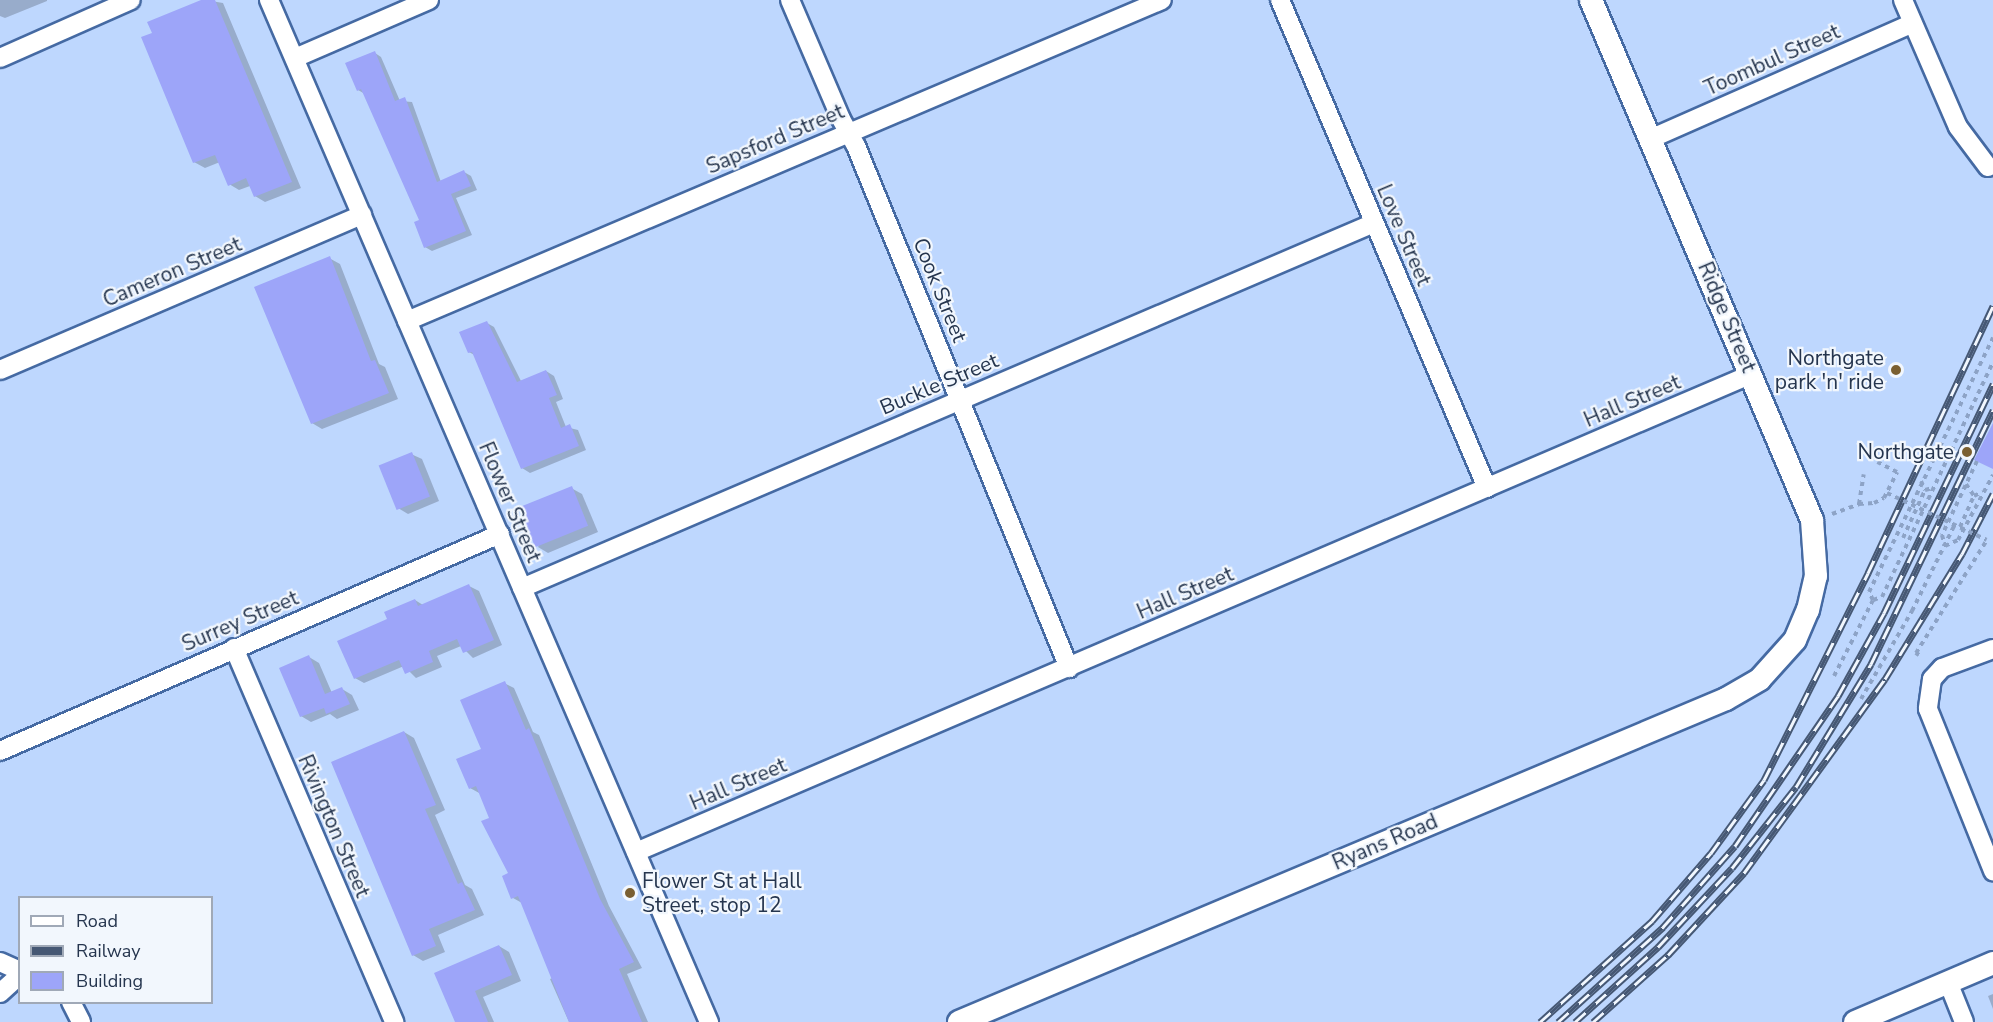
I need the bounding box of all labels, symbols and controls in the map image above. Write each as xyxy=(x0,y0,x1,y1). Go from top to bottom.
street label: Toombul Street xyxy=(1701,19,1843,101)
street label: Sapsford Street xyxy=(702,99,848,179)
street label: Love Street xyxy=(1371,181,1437,289)
street label: Cameron Street xyxy=(99,232,245,312)
street label: Cook Street xyxy=(908,234,972,346)
street label: Ridge Street xyxy=(1692,258,1762,376)
place label: Northgate park 'n' ride xyxy=(1775,345,1884,395)
street label: Buckle Street xyxy=(876,348,1002,420)
marker: Northgate park 'n' ride xyxy=(1889,363,1903,377)
street label: Hall Street xyxy=(1580,369,1684,433)
street label: Flower Street xyxy=(473,438,547,566)
place label: Northgate xyxy=(1858,439,1954,465)
marker: Northgate xyxy=(1958,443,1976,461)
street label: Hall Street xyxy=(1133,561,1237,625)
street label: Surrey Street xyxy=(178,585,302,657)
street label: Rivington Street xyxy=(293,751,375,901)
street label: Hall Street xyxy=(686,752,790,816)
street label: Ryans Road xyxy=(1329,809,1441,875)
place label: Flower St at Hall Street, stop 12 xyxy=(642,868,802,918)
marker: Flower St at Hall Street, stop 12 xyxy=(623,886,637,900)
legend xyxy=(18,896,213,1004)
text: Road xyxy=(76,909,118,933)
text: Railway xyxy=(76,939,141,963)
text: Building xyxy=(76,969,143,993)

